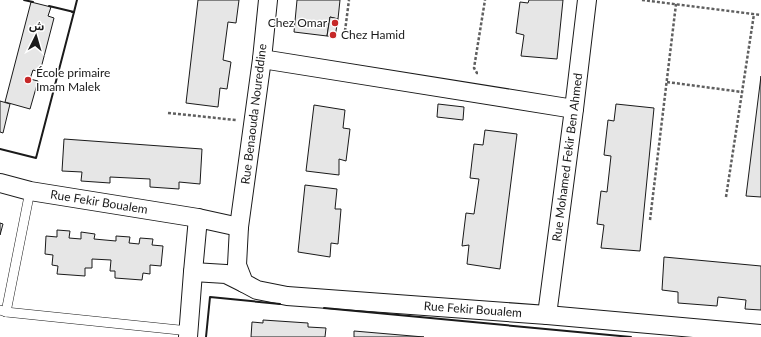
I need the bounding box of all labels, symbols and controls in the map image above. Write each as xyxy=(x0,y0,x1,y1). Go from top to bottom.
place label: Chez Omar xyxy=(268,15,328,30)
north arrow xyxy=(16,16,56,56)
text: ش xyxy=(29,18,45,34)
marker: Chez Omar xyxy=(330,18,340,28)
place label: Chez Hamid xyxy=(341,27,405,42)
marker: Chez Hamid xyxy=(328,30,338,40)
street label: Rue Benaouda Noureddine xyxy=(237,43,270,185)
place label: École primaire Imam Malek xyxy=(36,65,110,94)
street label: Rue Mohamed Fekir Ben Ahmed xyxy=(549,72,585,242)
marker: École primaire Imam Malek xyxy=(23,75,33,85)
street label: Rue Fekir Boualem xyxy=(49,186,149,217)
street label: Rue Fekir Boualem xyxy=(423,298,523,320)

